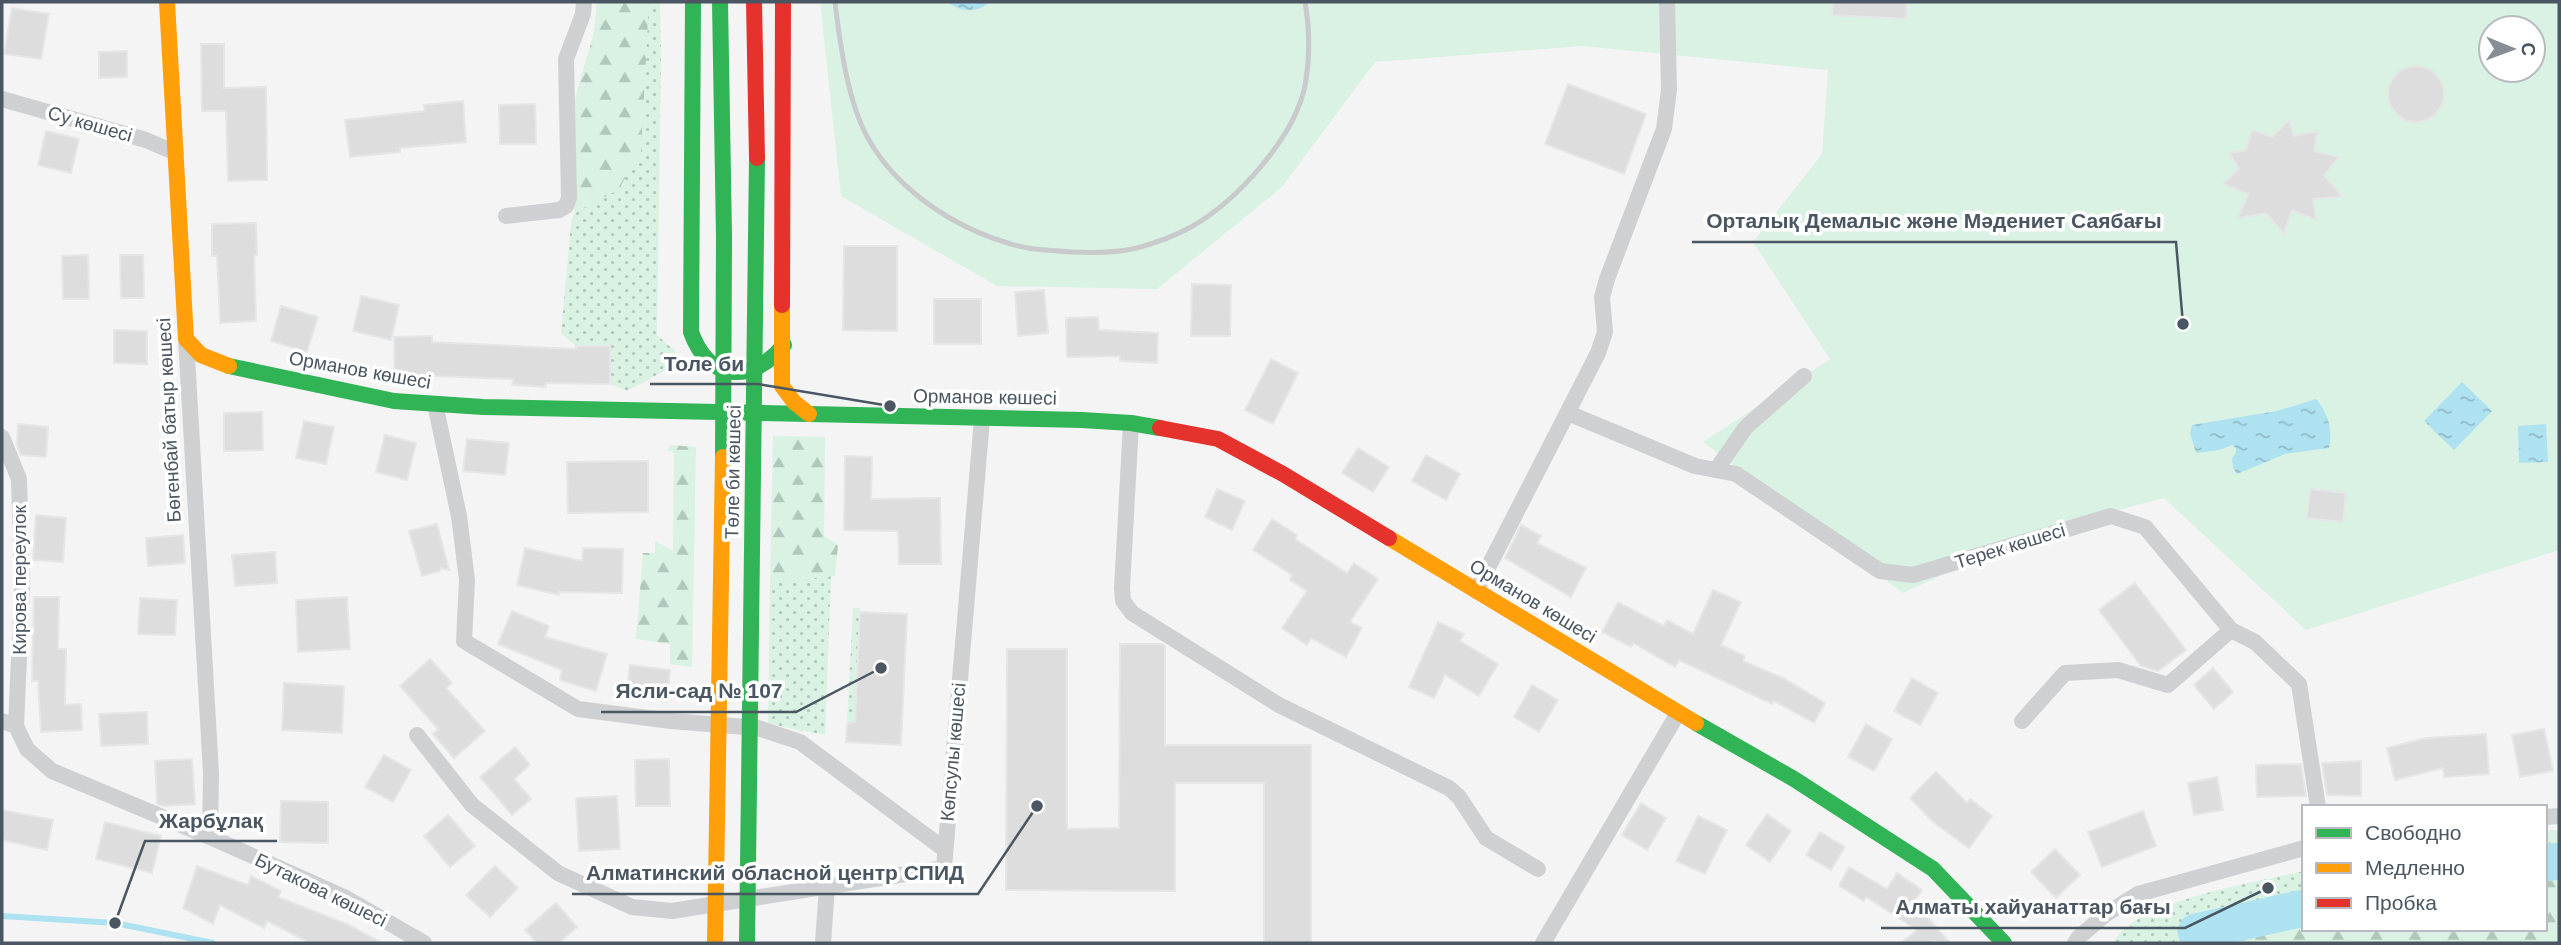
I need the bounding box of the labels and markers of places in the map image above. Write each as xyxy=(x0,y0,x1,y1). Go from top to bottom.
callout: Орталық Демалыс және Мәдениет Саябағы xyxy=(1692,200,2176,242)
callout: Толе би xyxy=(650,342,758,384)
callout: Ясли-сад № 107 xyxy=(601,670,796,712)
callout: Жарбұлақ xyxy=(145,799,277,841)
callout: Алматинский обласной центр СПИД xyxy=(572,852,978,894)
callout: Алматы хайуанаттар бағы xyxy=(1881,886,2185,928)

